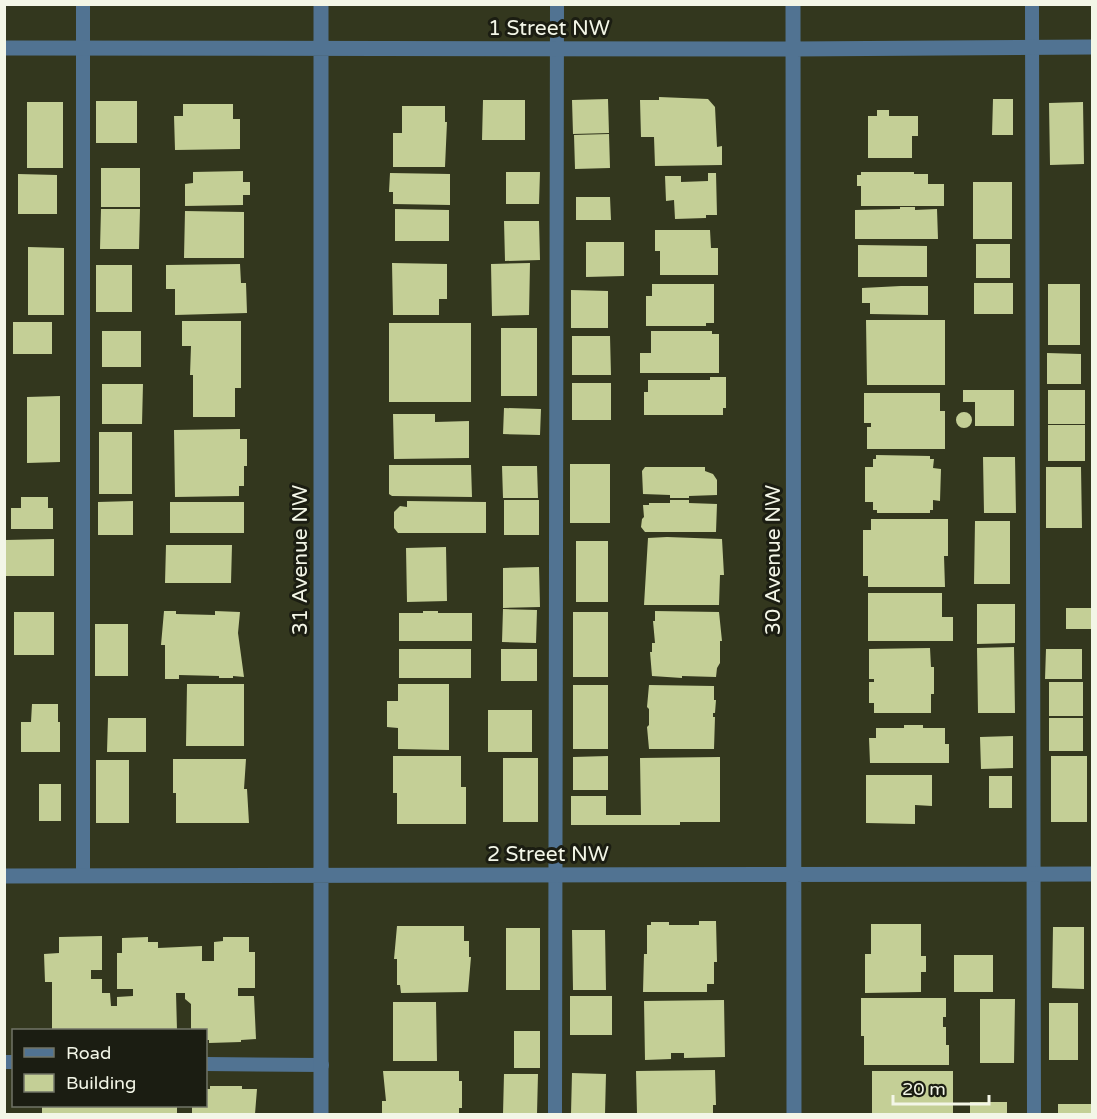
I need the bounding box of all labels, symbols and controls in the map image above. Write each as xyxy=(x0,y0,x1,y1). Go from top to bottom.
street label: 1 Street NW xyxy=(488,16,610,41)
street label: 31 Avenue NW xyxy=(288,485,313,635)
street label: 30 Avenue NW xyxy=(761,485,786,635)
street label: 2 Street NW xyxy=(487,842,609,867)
legend xyxy=(12,1029,207,1107)
text: Road xyxy=(66,1042,111,1064)
scale bar xyxy=(893,1068,989,1106)
text: Building xyxy=(66,1072,136,1094)
text: 20 m xyxy=(902,1078,946,1100)

